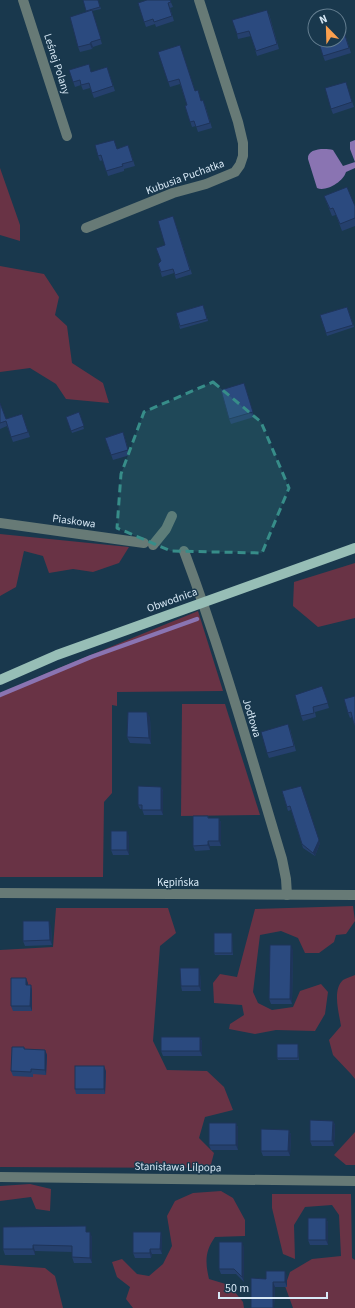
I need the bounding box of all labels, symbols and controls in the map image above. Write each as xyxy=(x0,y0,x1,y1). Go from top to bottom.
north arrow xyxy=(307,8,347,48)
text: N xyxy=(317,11,330,28)
street label: Leśnej Polany xyxy=(40,32,74,96)
street label: Kubusia Puchatka xyxy=(144,156,226,198)
street label: Piaskowa xyxy=(51,511,97,531)
street label: Obwodnica xyxy=(145,584,199,616)
street label: Jodłowa xyxy=(239,697,265,739)
street label: Kępińska xyxy=(157,875,199,890)
street label: Stanisława Lilpopa xyxy=(134,1159,222,1175)
scale bar xyxy=(219,1274,327,1300)
text: 50 m xyxy=(225,1280,249,1297)

